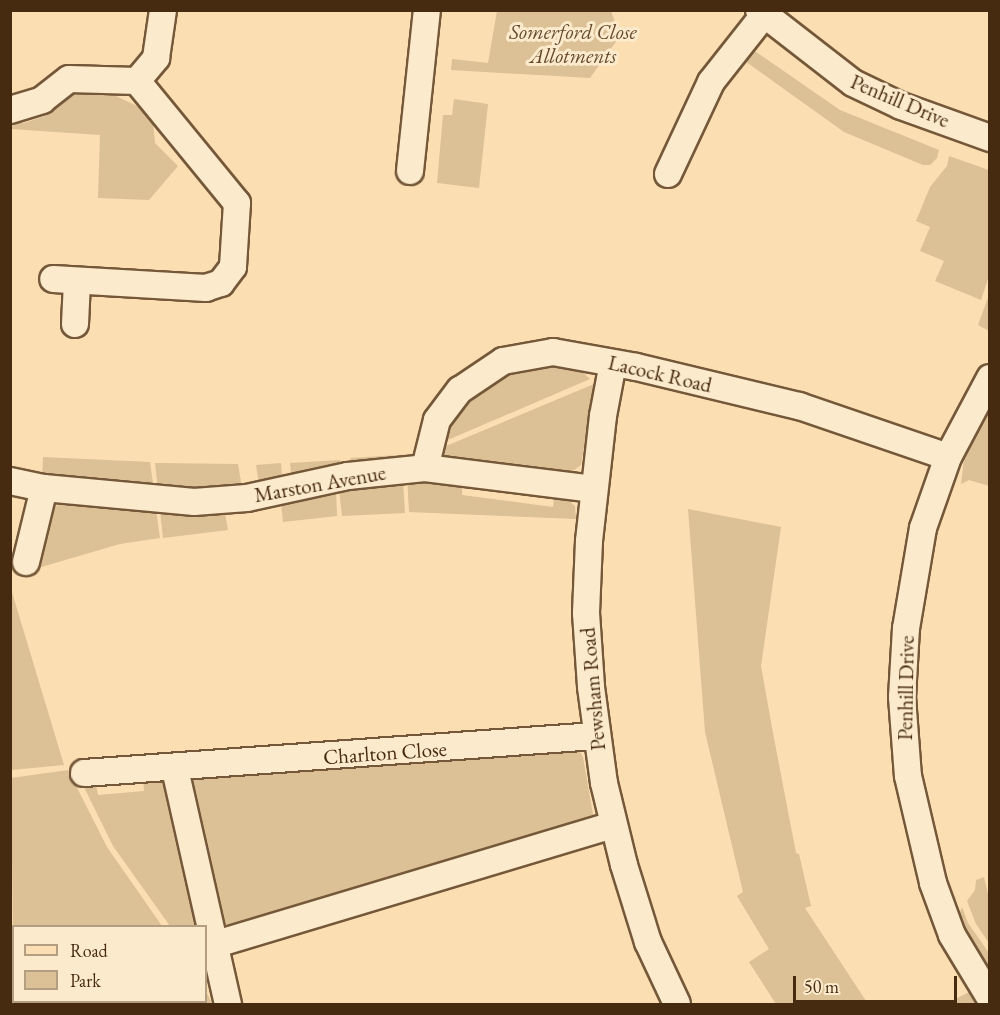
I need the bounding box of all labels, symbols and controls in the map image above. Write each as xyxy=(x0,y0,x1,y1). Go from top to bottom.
park label: Somerford Close Allotments xyxy=(509,19,637,69)
street label: Penhill Drive xyxy=(847,69,953,133)
street label: Lacock Road xyxy=(606,350,714,398)
street label: Marston Avenue xyxy=(252,460,388,508)
street label: Pewsham Road xyxy=(575,626,611,752)
street label: Penhill Drive xyxy=(892,635,920,741)
street label: Charlton Close xyxy=(322,736,448,770)
legend xyxy=(12,925,207,1003)
text: Road xyxy=(70,939,108,962)
scale bar xyxy=(796,964,960,1002)
text: Park xyxy=(70,969,101,992)
text: 50 m xyxy=(804,975,839,998)

